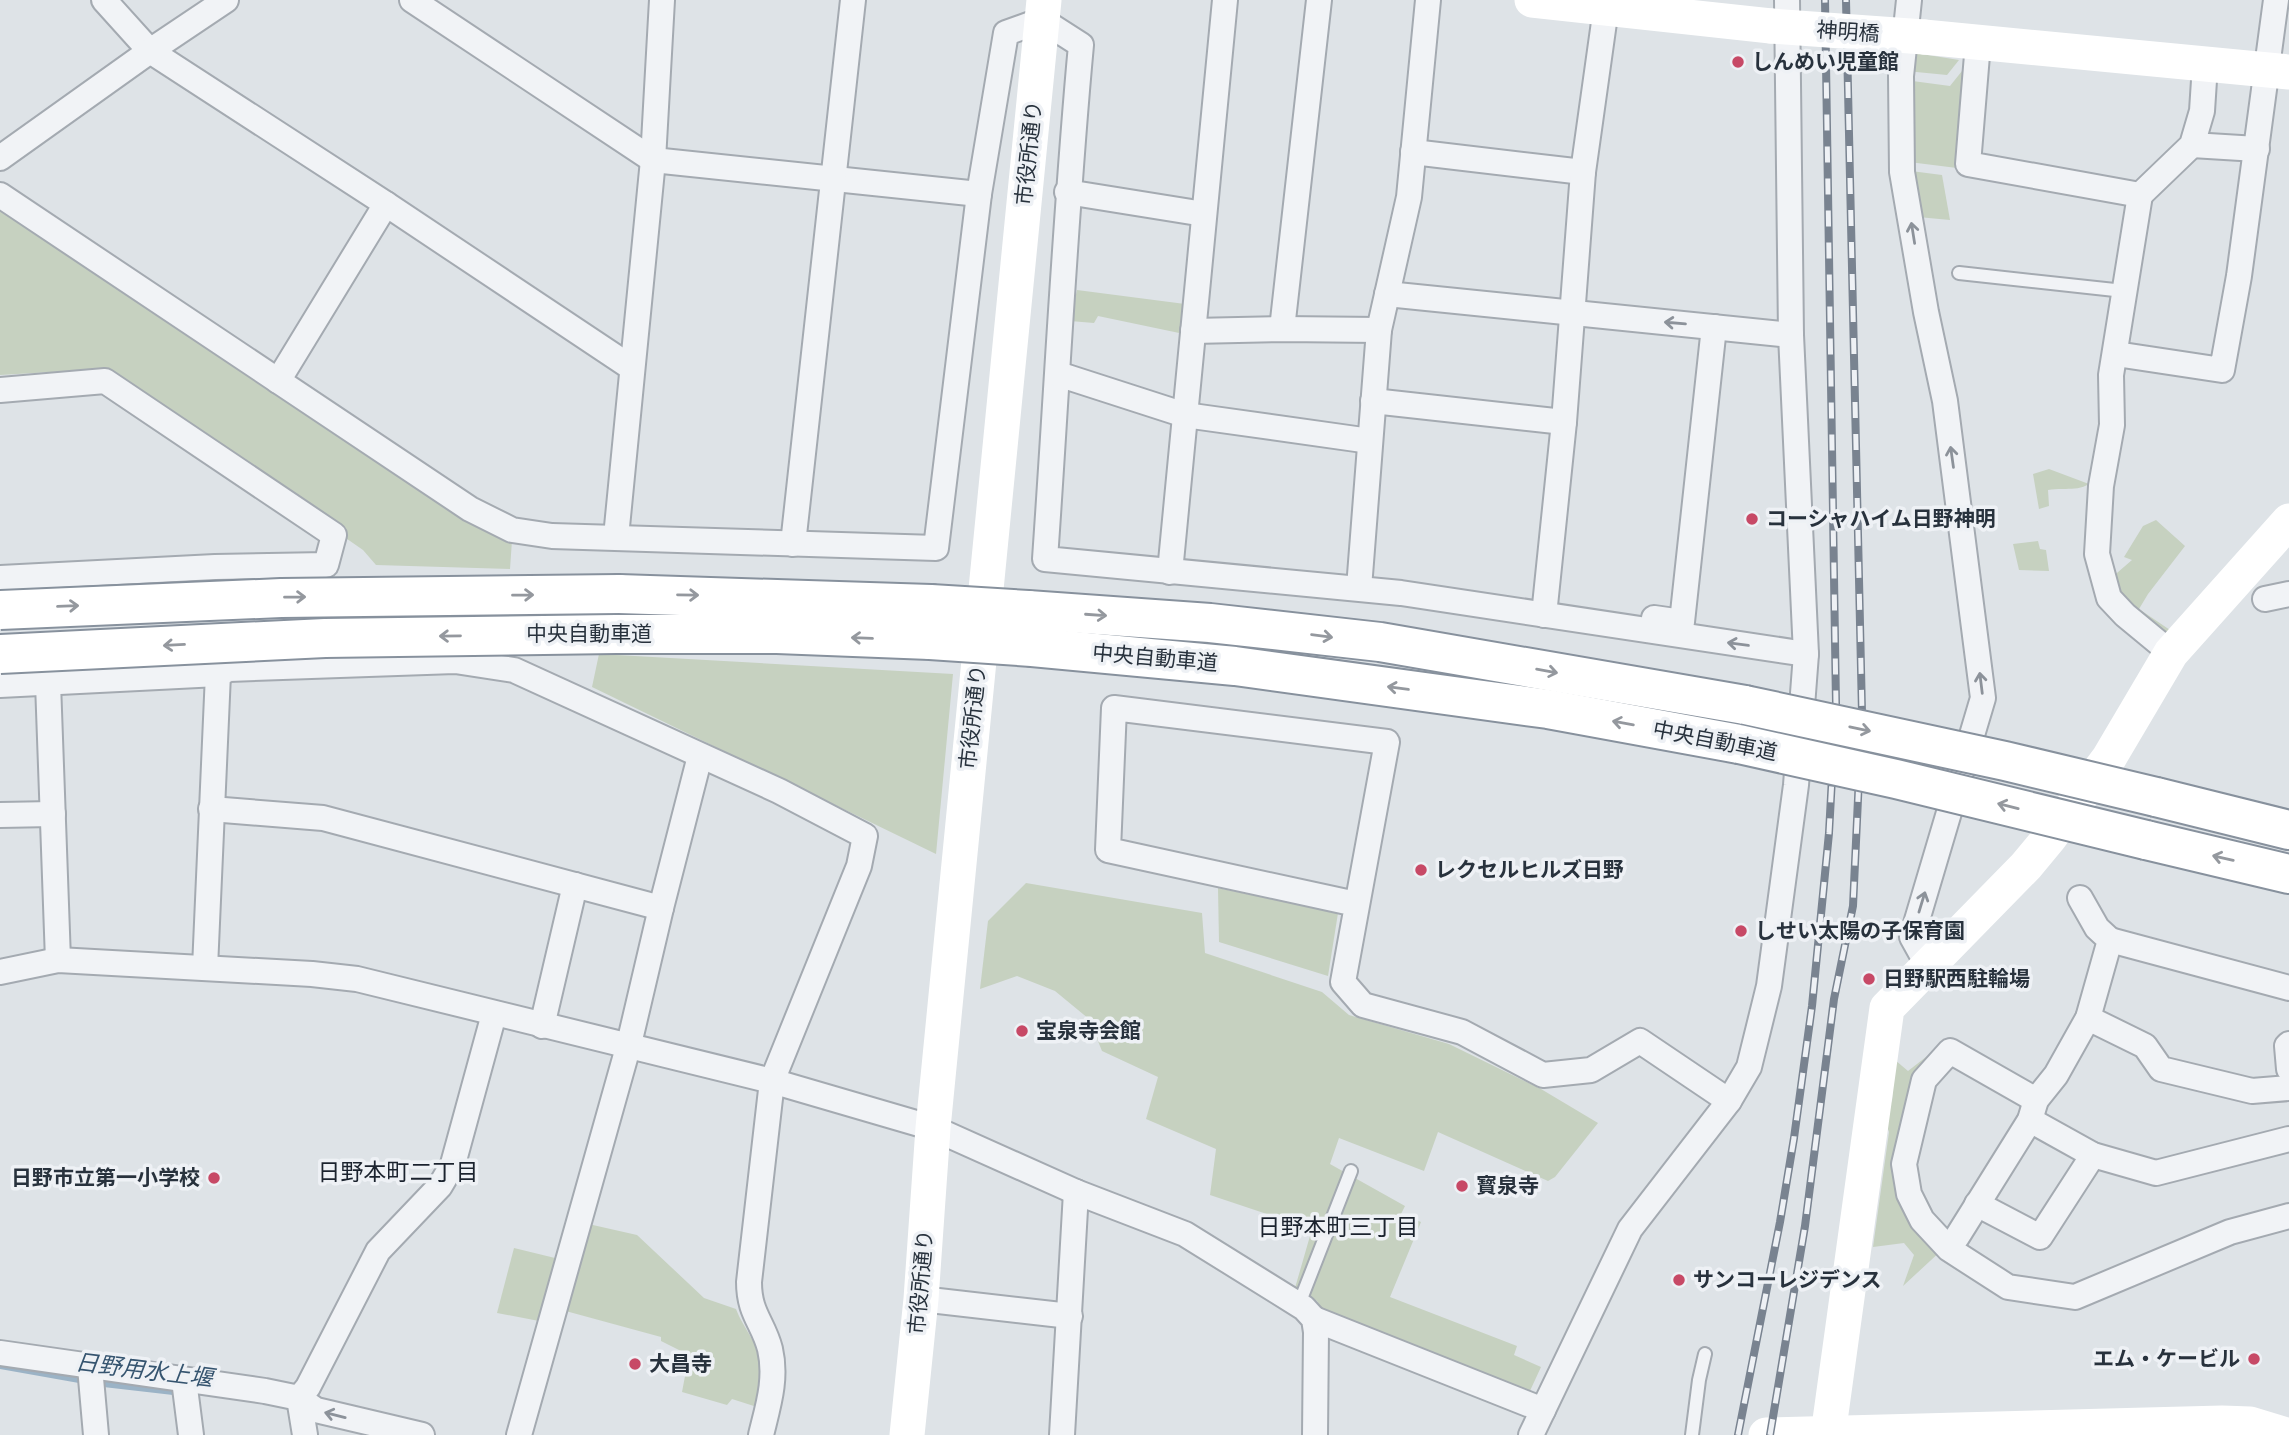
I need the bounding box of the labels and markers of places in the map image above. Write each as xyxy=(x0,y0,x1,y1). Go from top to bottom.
place label: しんめい児童館 xyxy=(1752,49,1899,73)
marker: しんめい児童館 xyxy=(1730,54,1746,70)
place label: コーシャハイム日野神明 xyxy=(1766,506,1996,530)
marker: コーシャハイム日野神明 xyxy=(1744,511,1760,527)
place label: レクセルヒルズ日野 xyxy=(1435,857,1624,881)
marker: レクセルヒルズ日野 xyxy=(1413,862,1429,878)
place label: しせい太陽の子保育園 xyxy=(1755,918,1965,942)
marker: しせい太陽の子保育園 xyxy=(1733,923,1749,939)
place label: 日野駅西駐輪場 xyxy=(1883,966,2030,990)
marker: 日野駅西駐輪場 xyxy=(1861,971,1877,987)
place label: 宝泉寺会館 xyxy=(1036,1018,1141,1042)
marker: 宝泉寺会館 xyxy=(1014,1023,1030,1039)
place label: 日野市立第一小学校 xyxy=(11,1165,200,1189)
marker: 日野市立第一小学校 xyxy=(206,1170,222,1186)
place label: 寳泉寺 xyxy=(1476,1173,1539,1197)
marker: 寳泉寺 xyxy=(1454,1178,1470,1194)
place label: サンコーレジデンス xyxy=(1693,1267,1882,1291)
marker: サンコーレジデンス xyxy=(1671,1272,1687,1288)
place label: エム・ケービル xyxy=(2093,1346,2240,1370)
place label: 大昌寺 xyxy=(649,1351,712,1375)
marker: エム・ケービル xyxy=(2246,1351,2262,1367)
marker: 大昌寺 xyxy=(627,1356,643,1372)

